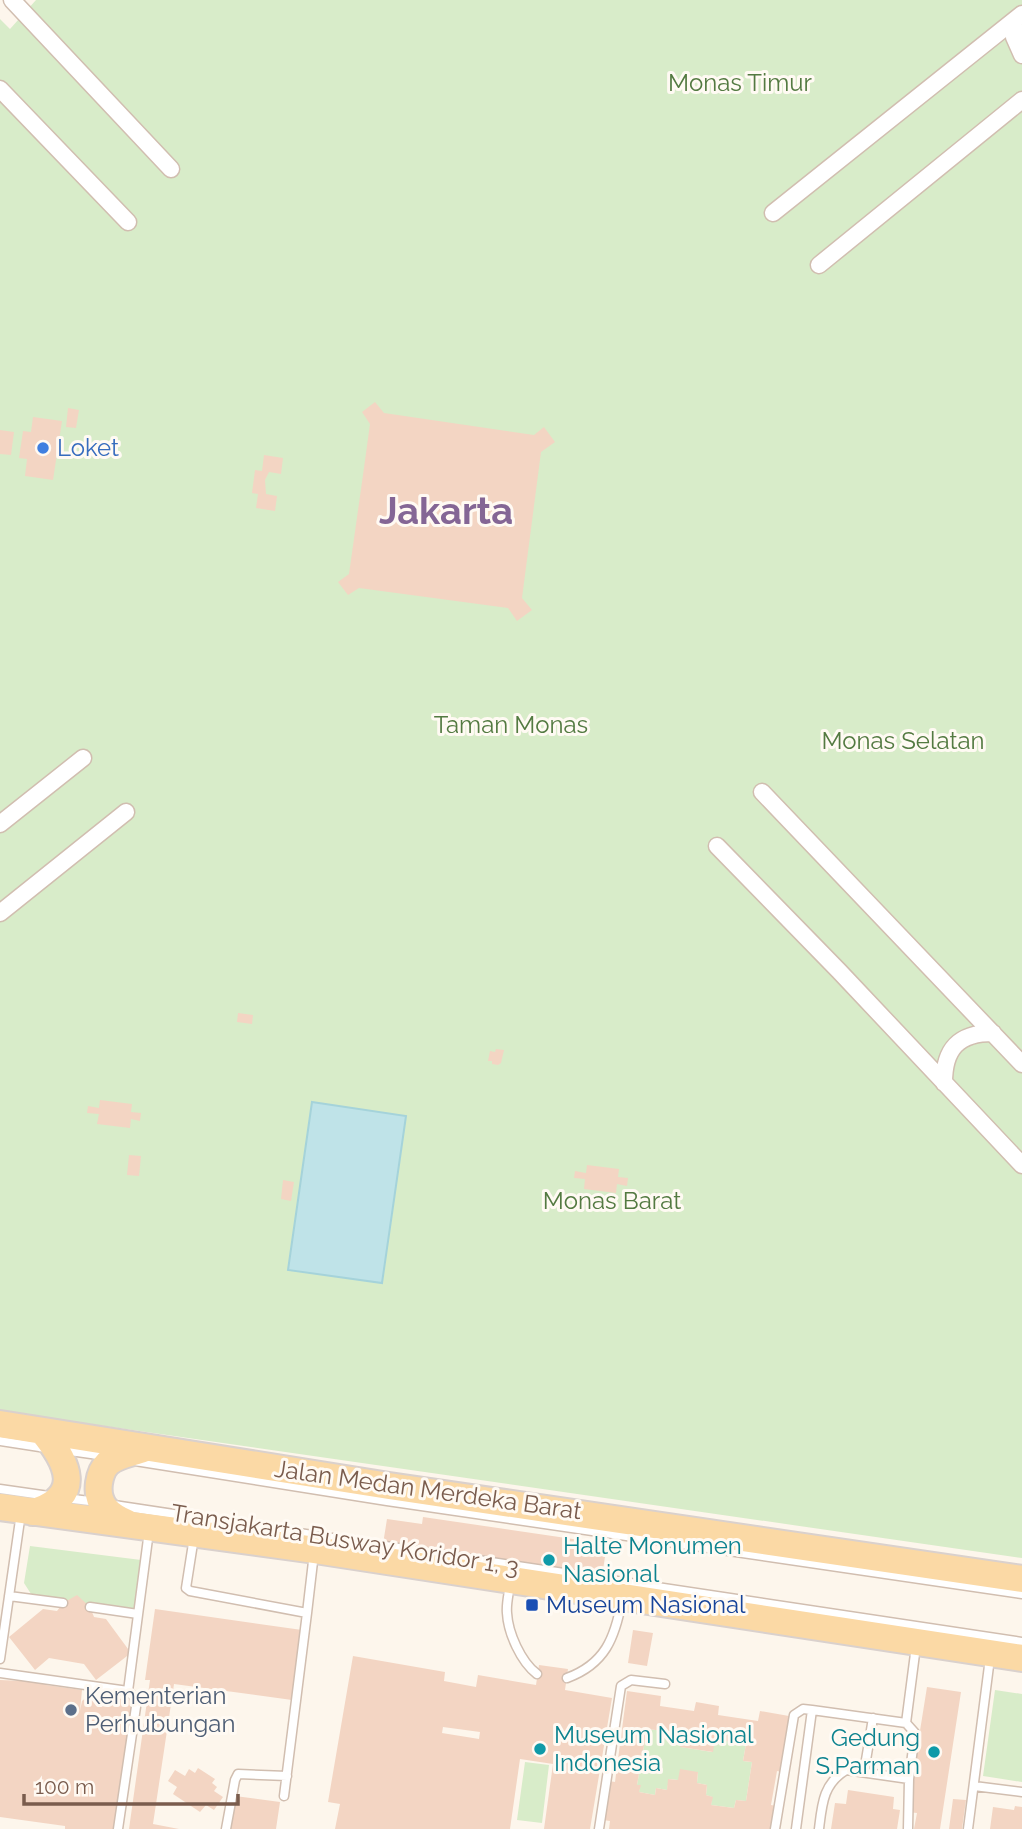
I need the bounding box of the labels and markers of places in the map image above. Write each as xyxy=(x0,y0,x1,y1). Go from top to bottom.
place label: Loket xyxy=(57,433,119,462)
marker: Loket xyxy=(35,440,51,456)
place label: Halte Monumen Nasional xyxy=(563,1531,742,1588)
marker: Halte Monumen Nasional xyxy=(541,1552,557,1568)
place label: Museum Nasional xyxy=(546,1590,746,1619)
marker: Museum Nasional xyxy=(524,1597,540,1613)
place label: Kementerian Perhubungan xyxy=(85,1681,235,1738)
marker: Kementerian Perhubungan xyxy=(63,1702,79,1718)
place label: Museum Nasional Indonesia xyxy=(554,1720,754,1777)
place label: Gedung S.Parman xyxy=(815,1723,920,1780)
marker: Museum Nasional Indonesia xyxy=(532,1741,548,1757)
marker: Gedung S.Parman xyxy=(926,1744,942,1760)

